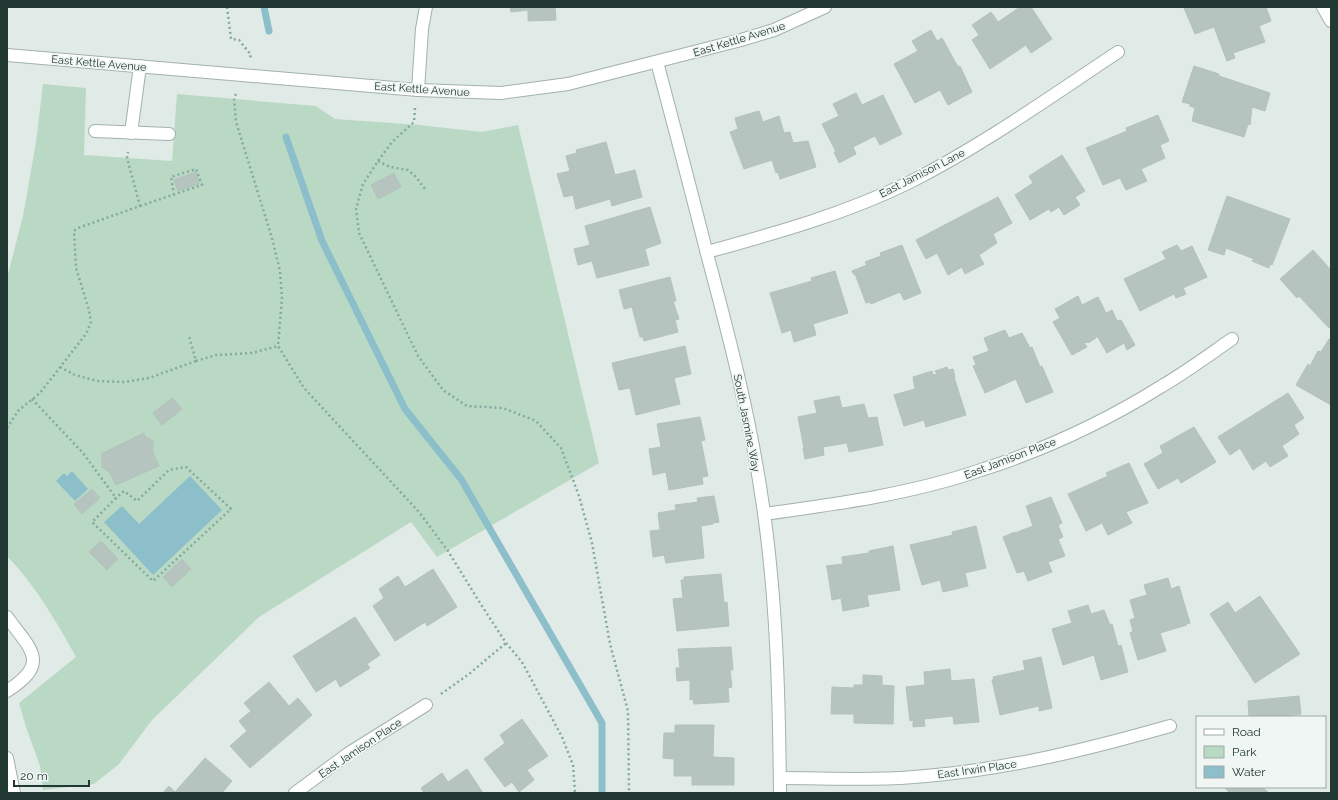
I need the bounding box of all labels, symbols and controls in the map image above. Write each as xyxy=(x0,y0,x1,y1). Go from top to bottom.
street label: East Kettle Avenue xyxy=(692,19,787,60)
street label: East Kettle Avenue xyxy=(51,53,148,74)
street label: East Kettle Avenue xyxy=(374,80,471,99)
street label: East Jamison Lane xyxy=(877,146,968,201)
street label: South Jasmine Way xyxy=(731,373,762,473)
street label: East Jamison Place xyxy=(962,435,1058,482)
street label: East Jamison Place xyxy=(316,716,405,781)
legend xyxy=(1196,716,1326,788)
text: Road xyxy=(1232,725,1261,739)
text: Park xyxy=(1232,745,1257,759)
street label: East Irwin Place xyxy=(937,757,1018,781)
scale bar xyxy=(14,762,89,788)
text: Water xyxy=(1232,765,1266,779)
text: 20 m xyxy=(20,769,48,783)

